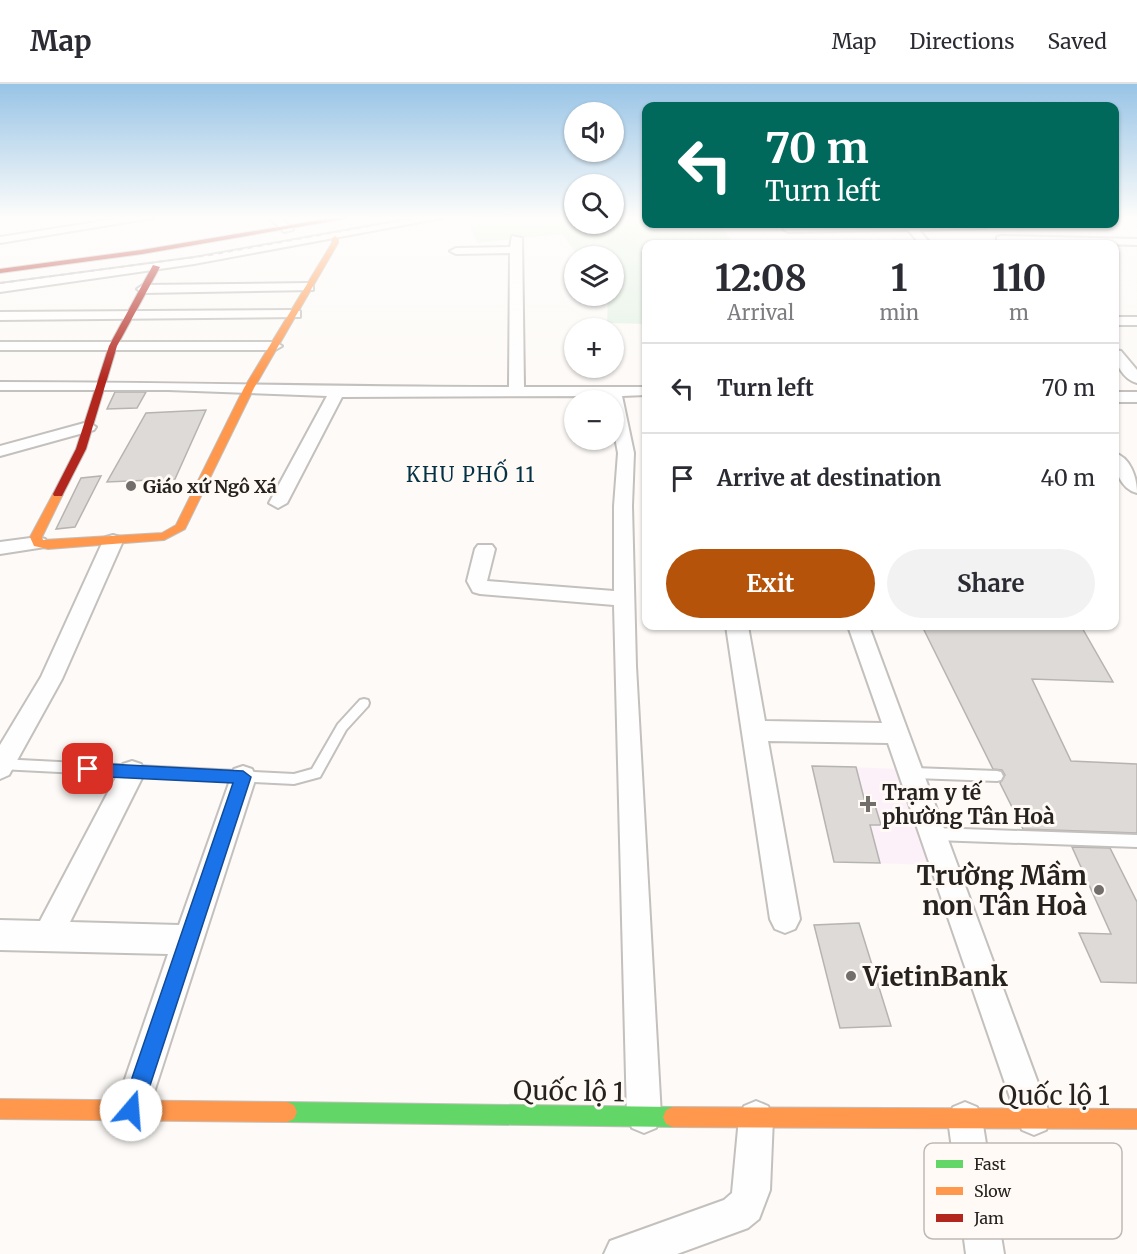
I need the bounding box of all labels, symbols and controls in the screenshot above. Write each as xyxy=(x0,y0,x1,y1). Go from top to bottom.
text: Map xyxy=(30,23,92,59)
text: Map xyxy=(832,28,876,55)
text: Directions xyxy=(909,28,1014,55)
text: Saved xyxy=(1047,28,1107,55)
map controls xyxy=(564,102,624,450)
button: sound xyxy=(564,102,624,162)
text: 70 m xyxy=(765,122,869,174)
icon: left xyxy=(666,126,744,204)
button: search xyxy=(564,174,624,234)
text: Turn left xyxy=(765,174,880,208)
button: layers xyxy=(564,246,624,306)
text: 12:08 xyxy=(715,256,807,301)
text: 1 xyxy=(891,256,908,301)
text: 110 xyxy=(992,256,1046,301)
text: Arrival xyxy=(727,300,794,325)
text: min xyxy=(879,300,919,325)
text: m xyxy=(1009,300,1029,325)
button: + xyxy=(564,318,624,378)
icon: left xyxy=(666,372,699,405)
text: Turn left xyxy=(717,374,814,402)
text: 70 m xyxy=(1042,374,1095,402)
button: − xyxy=(564,390,624,450)
district label: KHU PHỐ 11 xyxy=(406,458,536,487)
icon: arrive xyxy=(666,462,699,495)
text: Arrive at destination xyxy=(717,464,941,492)
text: 40 m xyxy=(1040,464,1095,492)
place label: Giáo xứ Ngô Xá xyxy=(143,475,277,498)
marker: Giáo xứ Ngô Xá xyxy=(124,479,138,493)
button: Exit xyxy=(666,549,875,618)
button: Share xyxy=(887,549,1095,618)
pin xyxy=(62,743,113,794)
icon: arrive xyxy=(71,752,104,785)
place label: Trạm y tế phường Tân Hoà xyxy=(882,779,1055,830)
marker: Trạm y tế phường Tân Hoà xyxy=(859,795,877,813)
place label: Trường Mầm non Tân Hoà xyxy=(917,859,1087,922)
marker: Trường Mầm non Tân Hoà xyxy=(1092,883,1106,897)
place label: VietinBank xyxy=(862,960,1008,993)
marker: VietinBank xyxy=(844,969,858,983)
street label: Quốc lộ 1 xyxy=(513,1074,625,1108)
position arrow xyxy=(99,1078,163,1142)
street label: Quốc lộ 1 xyxy=(998,1079,1110,1112)
legend xyxy=(924,1143,1122,1239)
text: Fast xyxy=(974,1154,1007,1174)
text: Slow xyxy=(974,1181,1012,1201)
text: Jam xyxy=(973,1208,1004,1228)

